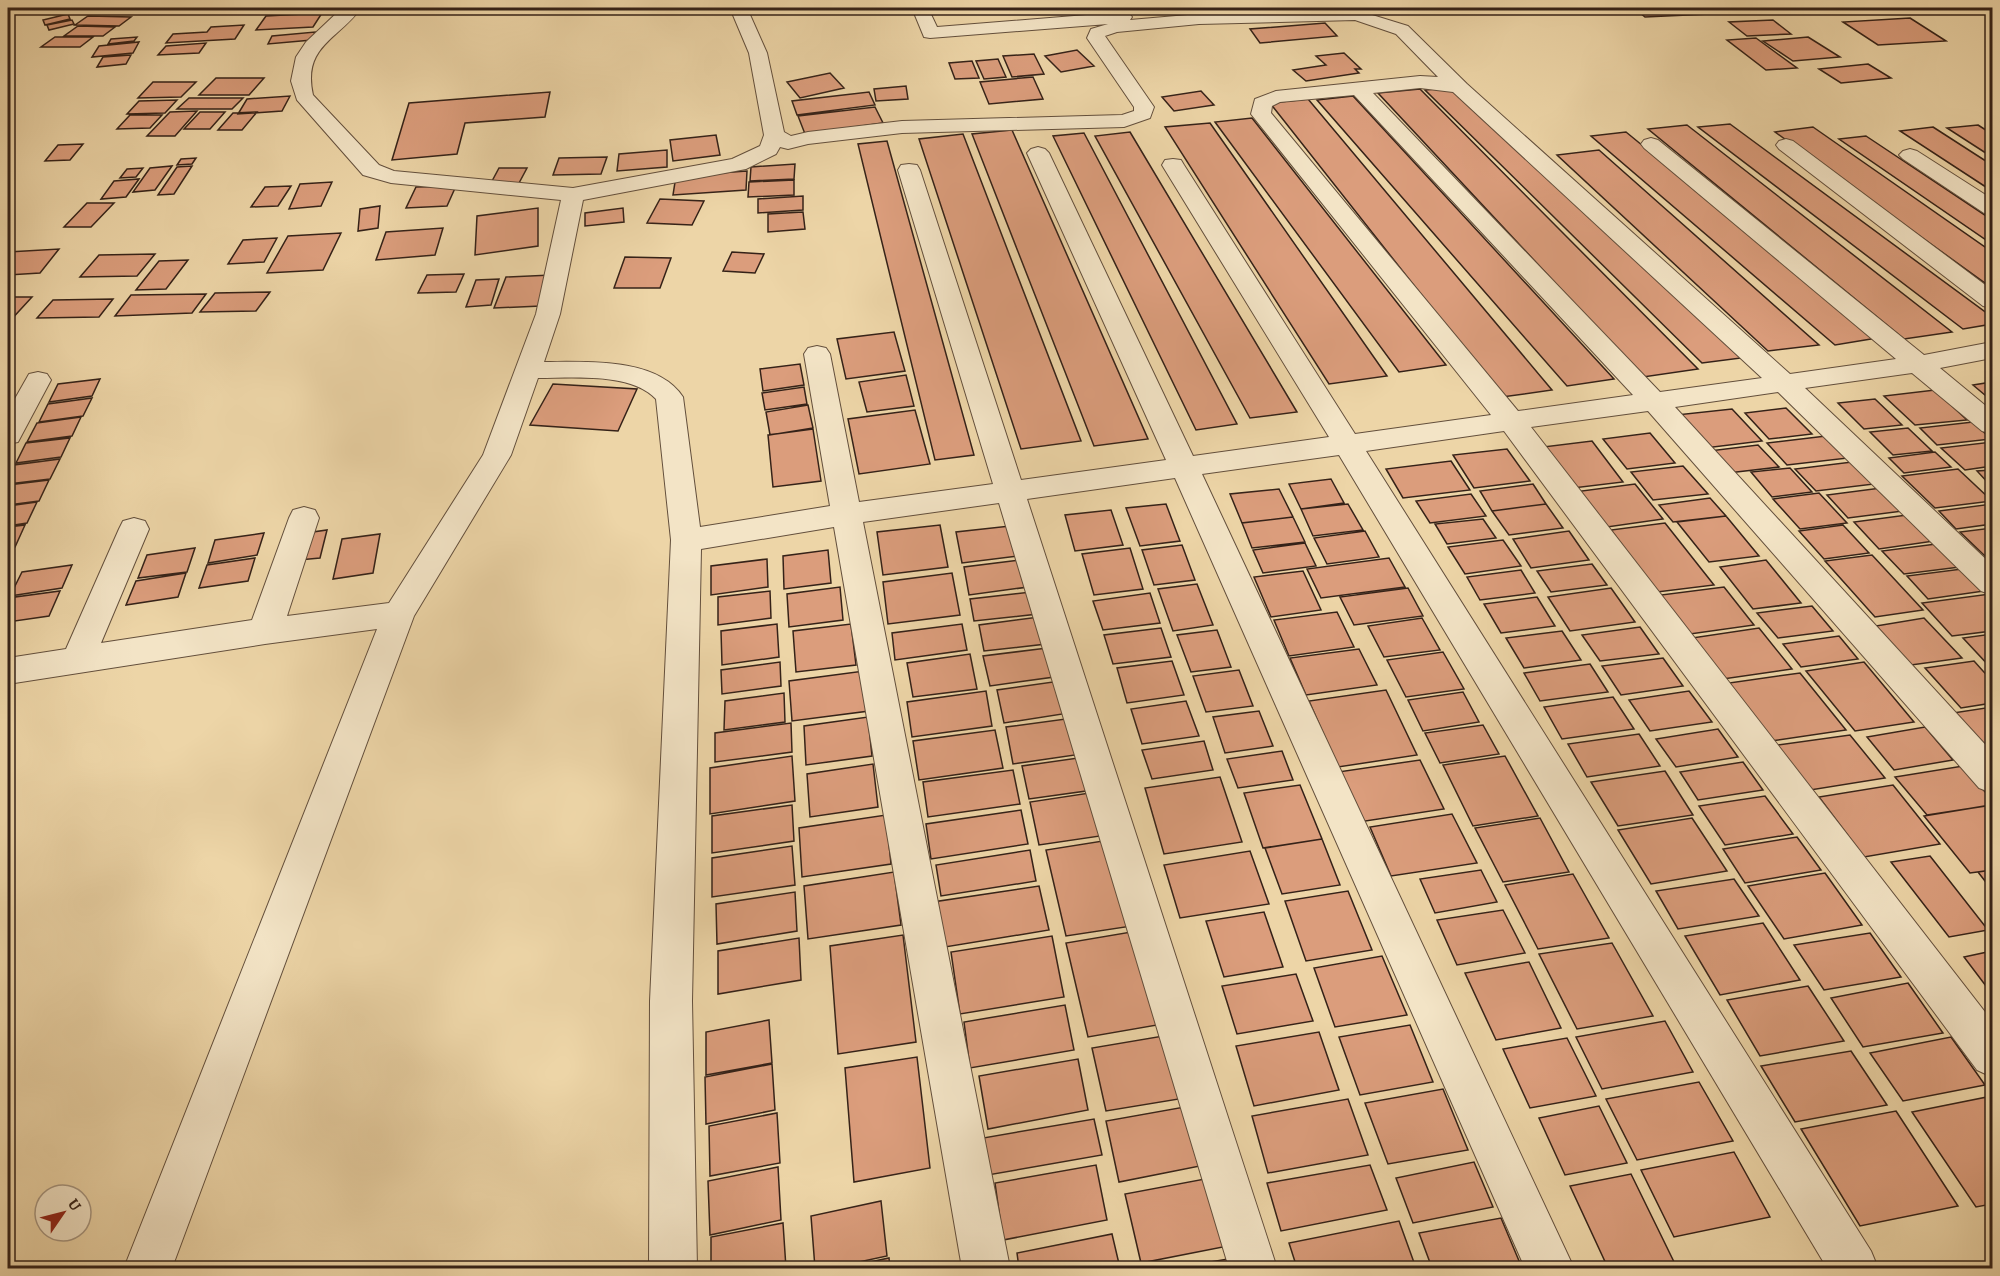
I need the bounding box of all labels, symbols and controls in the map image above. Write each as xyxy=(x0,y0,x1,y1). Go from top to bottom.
north arrow xyxy=(33,1183,93,1243)
text: U xyxy=(62,1194,87,1216)

